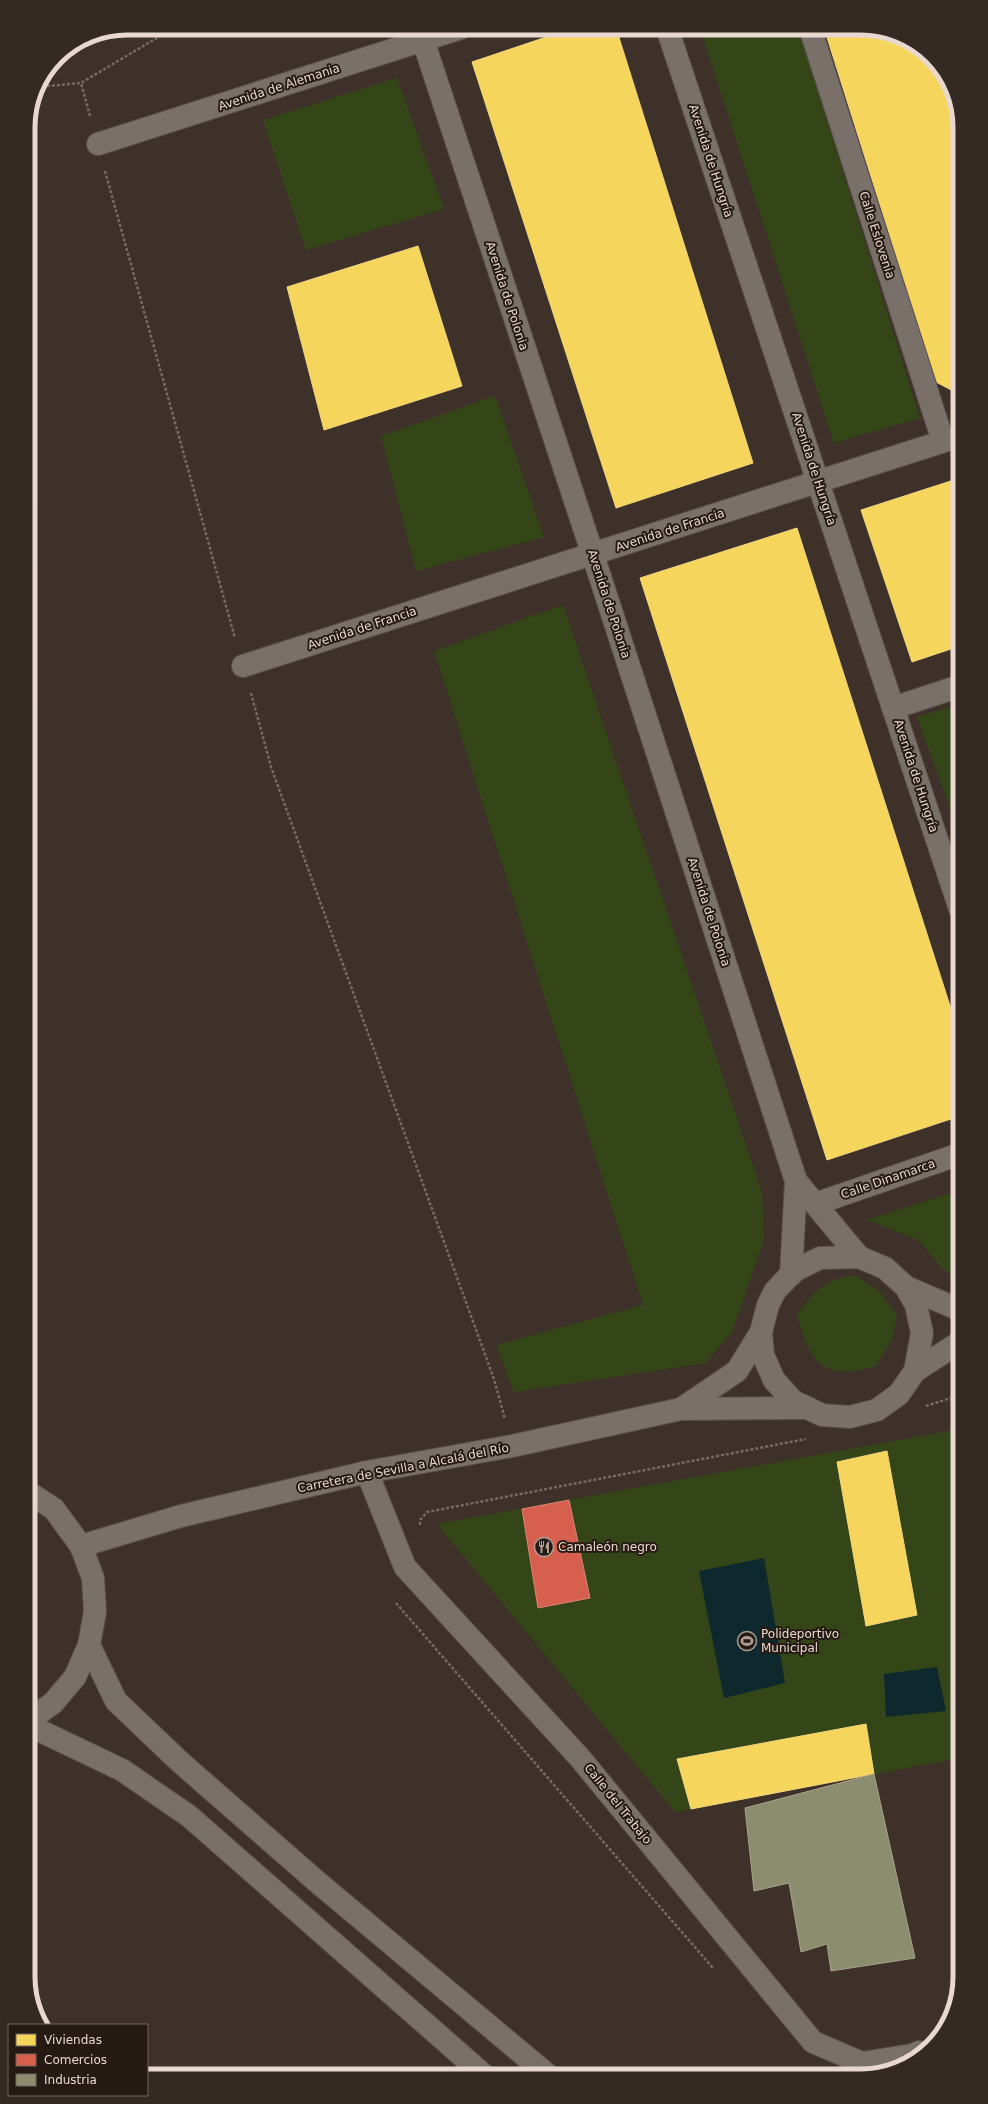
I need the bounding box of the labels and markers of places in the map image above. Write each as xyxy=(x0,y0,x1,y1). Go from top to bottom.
restaurant icon: Camaleón negro xyxy=(533,1536,555,1558)
place label: Camaleón negro xyxy=(558,1540,657,1554)
place label: Polideportivo Municipal xyxy=(761,1627,839,1655)
sports icon: Polideportivo Municipal xyxy=(736,1630,758,1652)

